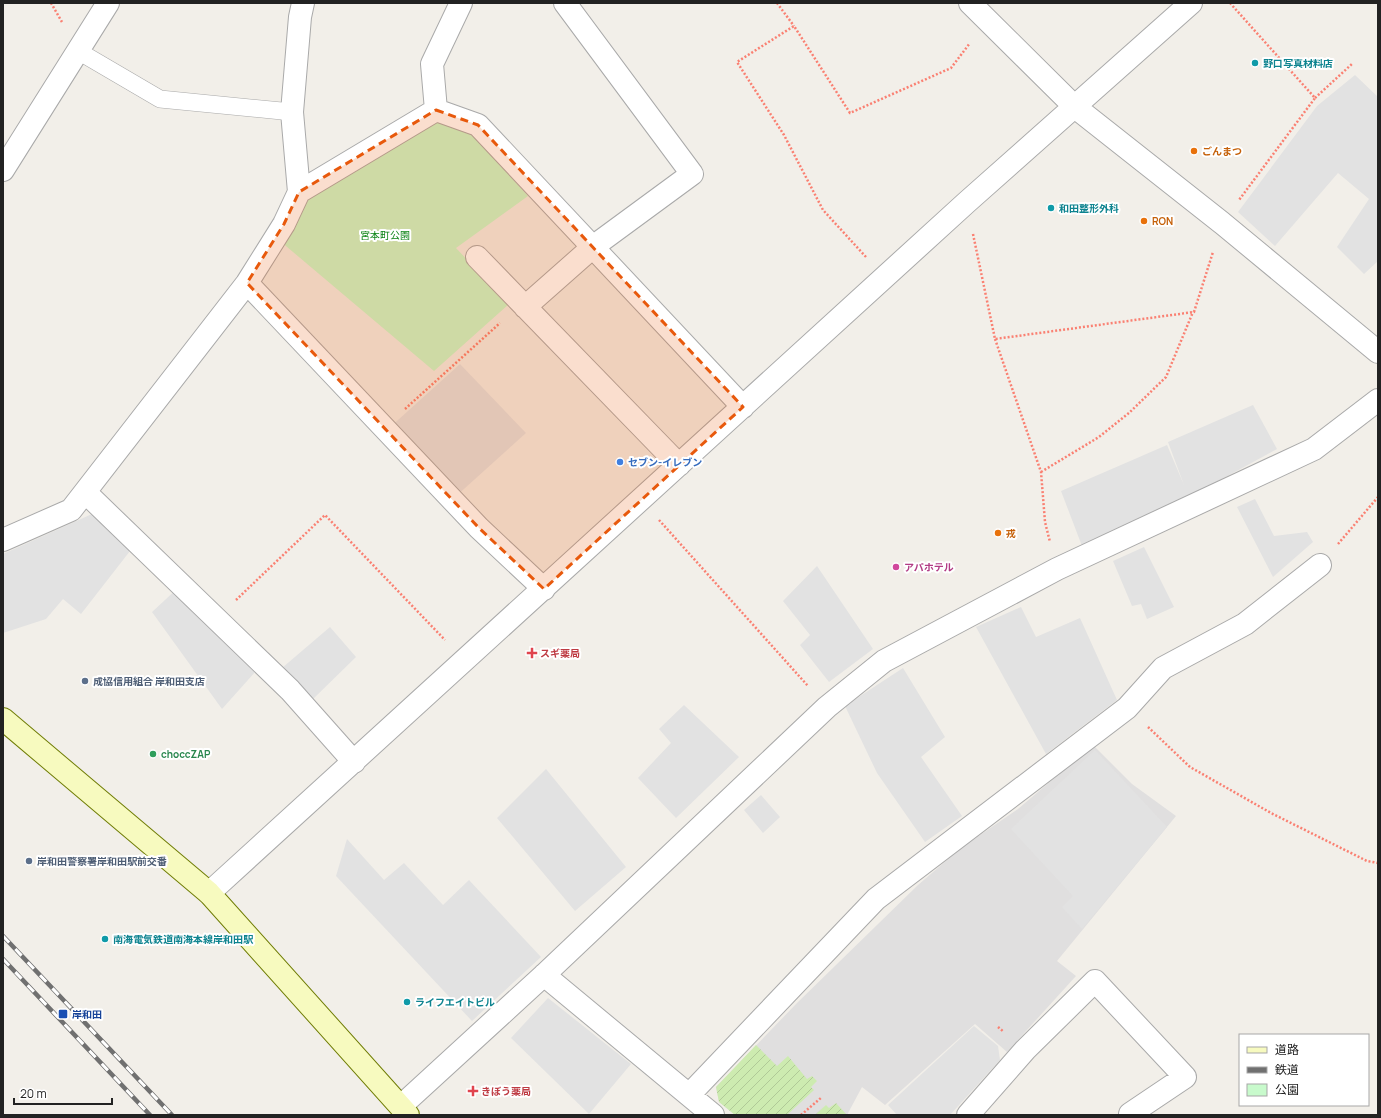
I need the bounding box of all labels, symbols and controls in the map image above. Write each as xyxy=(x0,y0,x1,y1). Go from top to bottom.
place label: 野口写真材料店 xyxy=(1263,56,1333,70)
marker: 野口写真材料店 xyxy=(1250,58,1260,68)
place label: ごんまつ xyxy=(1202,144,1242,158)
marker: ごんまつ xyxy=(1189,146,1199,156)
place label: 和田整形外科 xyxy=(1059,201,1119,215)
marker: 和田整形外科 xyxy=(1046,203,1056,213)
place label: RON xyxy=(1152,214,1173,228)
marker: RON xyxy=(1139,216,1149,226)
park label: 宮本町公園 xyxy=(360,228,410,242)
place label: セブン-イレブン xyxy=(628,455,702,469)
marker: セブン-イレブン xyxy=(615,457,625,467)
place label: 戎 xyxy=(1006,526,1016,540)
marker: 戎 xyxy=(993,528,1003,538)
place label: アパホテル xyxy=(904,560,954,574)
marker: アパホテル xyxy=(891,562,901,572)
place label: スギ薬局 xyxy=(540,646,580,660)
marker: スギ薬局 xyxy=(527,648,537,658)
place label: 成協信用組合 岸和田支店 xyxy=(93,674,205,688)
marker: 成協信用組合 岸和田支店 xyxy=(80,676,90,686)
place label: choccZAP xyxy=(161,747,211,761)
marker: choccZAP xyxy=(148,749,158,759)
place label: 岸和田警察署岸和田駅前交番 xyxy=(37,854,167,868)
marker: 岸和田警察署岸和田駅前交番 xyxy=(24,856,34,866)
place label: 南海電気鉄道南海本線岸和田駅 xyxy=(113,932,254,946)
marker: 南海電気鉄道南海本線岸和田駅 xyxy=(100,934,110,944)
place label: ライフエイトビル xyxy=(415,995,495,1009)
marker: ライフエイトビル xyxy=(402,997,412,1007)
place label: 岸和田 xyxy=(72,1007,102,1021)
marker: 岸和田 xyxy=(57,1008,69,1020)
legend xyxy=(1239,1034,1369,1106)
text: 道路 xyxy=(1275,1041,1299,1058)
text: 鉄道 xyxy=(1275,1061,1299,1078)
scale bar xyxy=(14,1080,112,1106)
text: 公園 xyxy=(1275,1081,1299,1098)
place label: きぼう薬局 xyxy=(481,1084,531,1098)
text: 20 m xyxy=(20,1085,47,1102)
marker: きぼう薬局 xyxy=(468,1086,478,1096)

